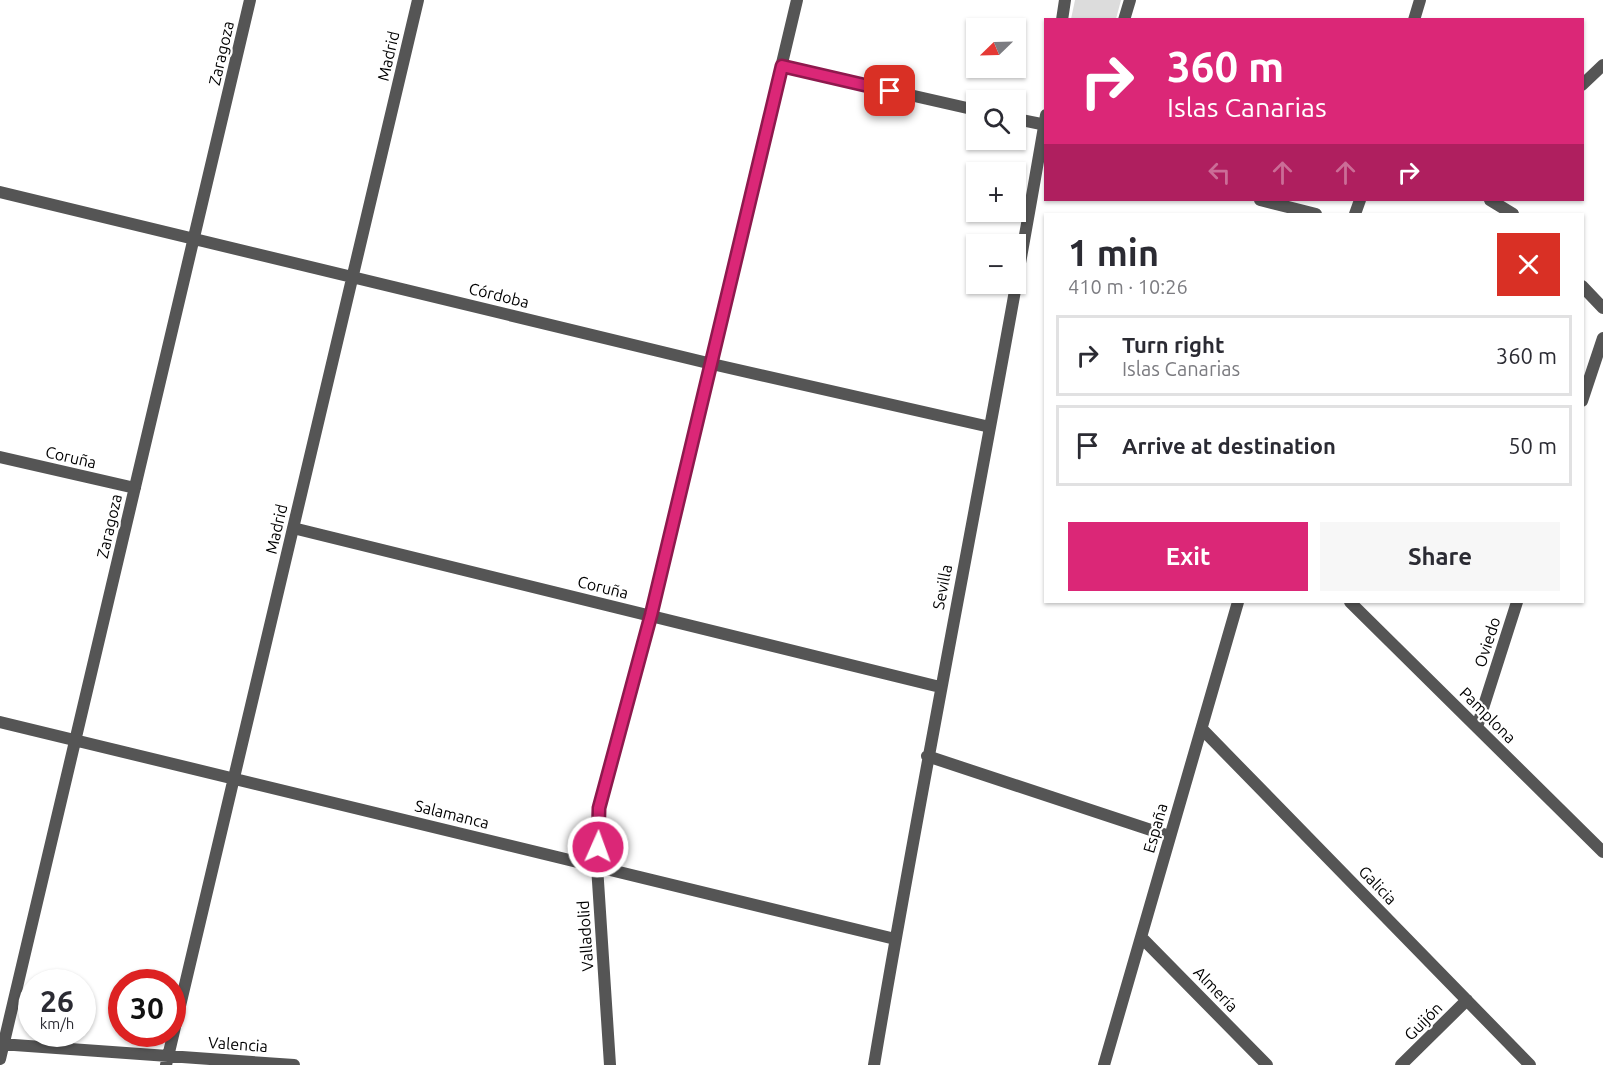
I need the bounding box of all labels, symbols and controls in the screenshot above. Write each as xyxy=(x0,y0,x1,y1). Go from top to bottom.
north arrow xyxy=(966,18,1026,78)
map controls xyxy=(966,18,1026,294)
street label: Zaragoza xyxy=(205,19,237,87)
street label: Madrid xyxy=(374,29,402,83)
icon: right xyxy=(1068,42,1146,120)
text: 360 m xyxy=(1167,43,1284,90)
pin xyxy=(864,65,915,116)
icon: arrive xyxy=(873,74,906,107)
button: search xyxy=(966,90,1026,150)
text: Islas Canarias xyxy=(1167,92,1327,122)
icon: left xyxy=(1203,156,1236,189)
icon: ahead xyxy=(1266,156,1299,189)
icon: ahead xyxy=(1329,156,1362,189)
icon: right xyxy=(1392,156,1425,189)
button: + xyxy=(966,162,1026,222)
text: 1 min xyxy=(1068,232,1159,273)
button: close xyxy=(1497,233,1560,296)
button: − xyxy=(966,234,1026,294)
text: 410 m · 10:26 xyxy=(1068,275,1188,298)
street label: Córdoba xyxy=(467,279,531,311)
text: Turn right xyxy=(1122,332,1224,357)
icon: right xyxy=(1071,339,1104,372)
text: 360 m xyxy=(1496,343,1557,368)
text: Islas Canarias xyxy=(1122,357,1240,380)
icon: arrive xyxy=(1071,429,1104,462)
text: Arrive at destination xyxy=(1122,433,1336,458)
text: 50 m xyxy=(1508,433,1557,458)
street label: Coruña xyxy=(44,442,98,472)
street label: Zaragoza xyxy=(93,492,125,560)
street label: Madrid xyxy=(262,502,290,556)
button: Exit xyxy=(1068,522,1308,591)
button: Share xyxy=(1320,522,1560,591)
street label: Sevilla xyxy=(929,563,955,611)
street label: Coruña xyxy=(576,572,630,602)
street label: Oviedo xyxy=(1470,615,1504,669)
street label: Pamplona xyxy=(1456,683,1520,747)
street label: Salamanca xyxy=(413,796,491,832)
street label: España xyxy=(1139,801,1171,855)
position arrow xyxy=(566,815,630,879)
street label: Galicia xyxy=(1355,862,1401,908)
street label: Valladolid xyxy=(574,900,596,972)
street label: Almería xyxy=(1190,963,1242,1015)
speed limit sign: 30 xyxy=(108,969,186,1047)
text: 26 xyxy=(40,984,74,1018)
street label: Guijón xyxy=(1400,998,1446,1044)
text: km/h xyxy=(40,1015,74,1032)
street label: Valencia xyxy=(208,1033,268,1055)

